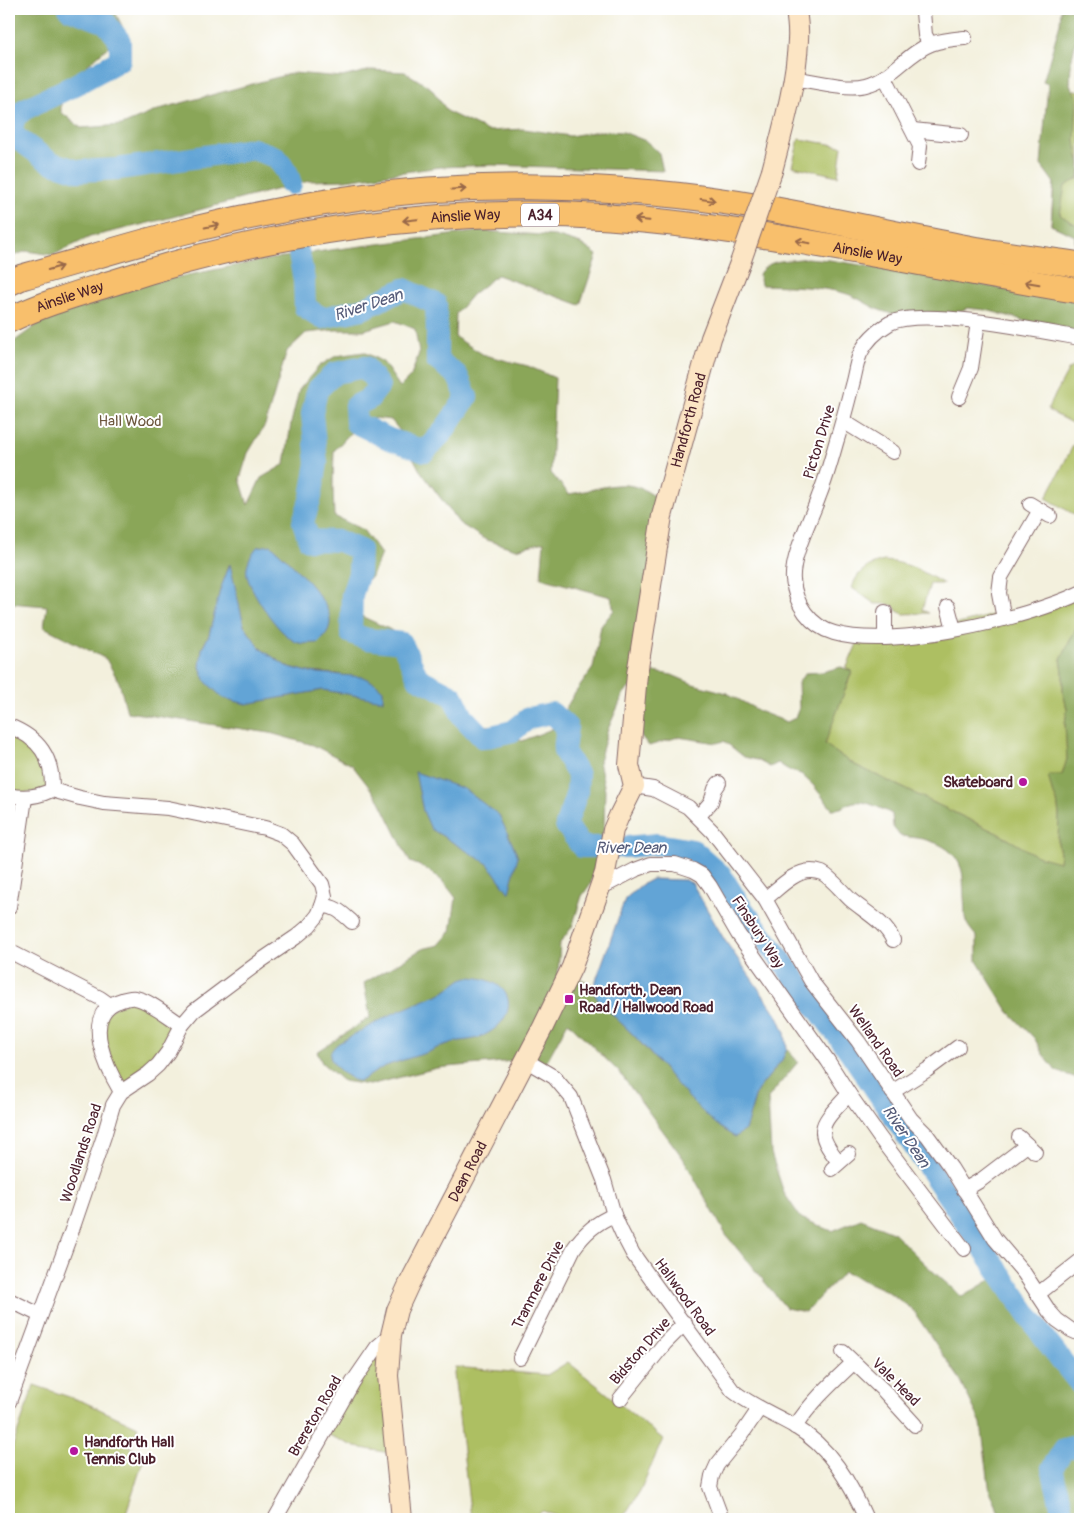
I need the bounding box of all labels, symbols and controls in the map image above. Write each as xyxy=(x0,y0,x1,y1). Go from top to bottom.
one-way arrow xyxy=(450,184,466,193)
one-way arrow xyxy=(700,195,716,205)
road number: A34 xyxy=(521,204,559,226)
street label: Ainslie Way xyxy=(429,205,501,228)
one-way arrow xyxy=(403,215,419,225)
one-way arrow xyxy=(635,216,651,225)
one-way arrow xyxy=(203,220,219,230)
one-way arrow xyxy=(796,237,812,247)
street label: Ainslie Way xyxy=(831,238,904,269)
one-way arrow xyxy=(47,263,63,272)
street label: Ainslie Way xyxy=(33,277,107,317)
one-way arrow xyxy=(1025,278,1041,288)
water label: River Dean xyxy=(332,284,406,325)
street label: Handforth Road xyxy=(667,371,711,470)
street label: Picton Drive xyxy=(799,402,840,481)
park label: Hall Wood xyxy=(98,412,162,431)
place label: Skateboard xyxy=(943,773,1013,792)
marker: Skateboard xyxy=(1017,776,1029,788)
water label: River Dean xyxy=(596,838,667,858)
street label: Finsbury Way xyxy=(727,892,788,973)
place label: Handforth, Dean Road / Hallwood Road xyxy=(579,981,714,1017)
marker: Handforth, Dean Road / Hallwood Road xyxy=(563,993,575,1005)
street label: Welland Road xyxy=(844,1001,907,1081)
street label: Woodlands Road xyxy=(56,1101,106,1205)
water label: River Dean xyxy=(878,1102,935,1172)
street label: Dean Road xyxy=(444,1138,492,1205)
street label: Tranmere Drive xyxy=(508,1237,569,1333)
street label: Hallwood Road xyxy=(650,1255,719,1340)
street label: Bidston Drive xyxy=(606,1313,675,1389)
street label: Vale Head xyxy=(867,1354,924,1411)
street label: Brereton Road xyxy=(285,1372,346,1460)
place label: Handforth Hall Tennis Club xyxy=(83,1433,174,1469)
marker: Handforth Hall Tennis Club xyxy=(68,1445,80,1457)

